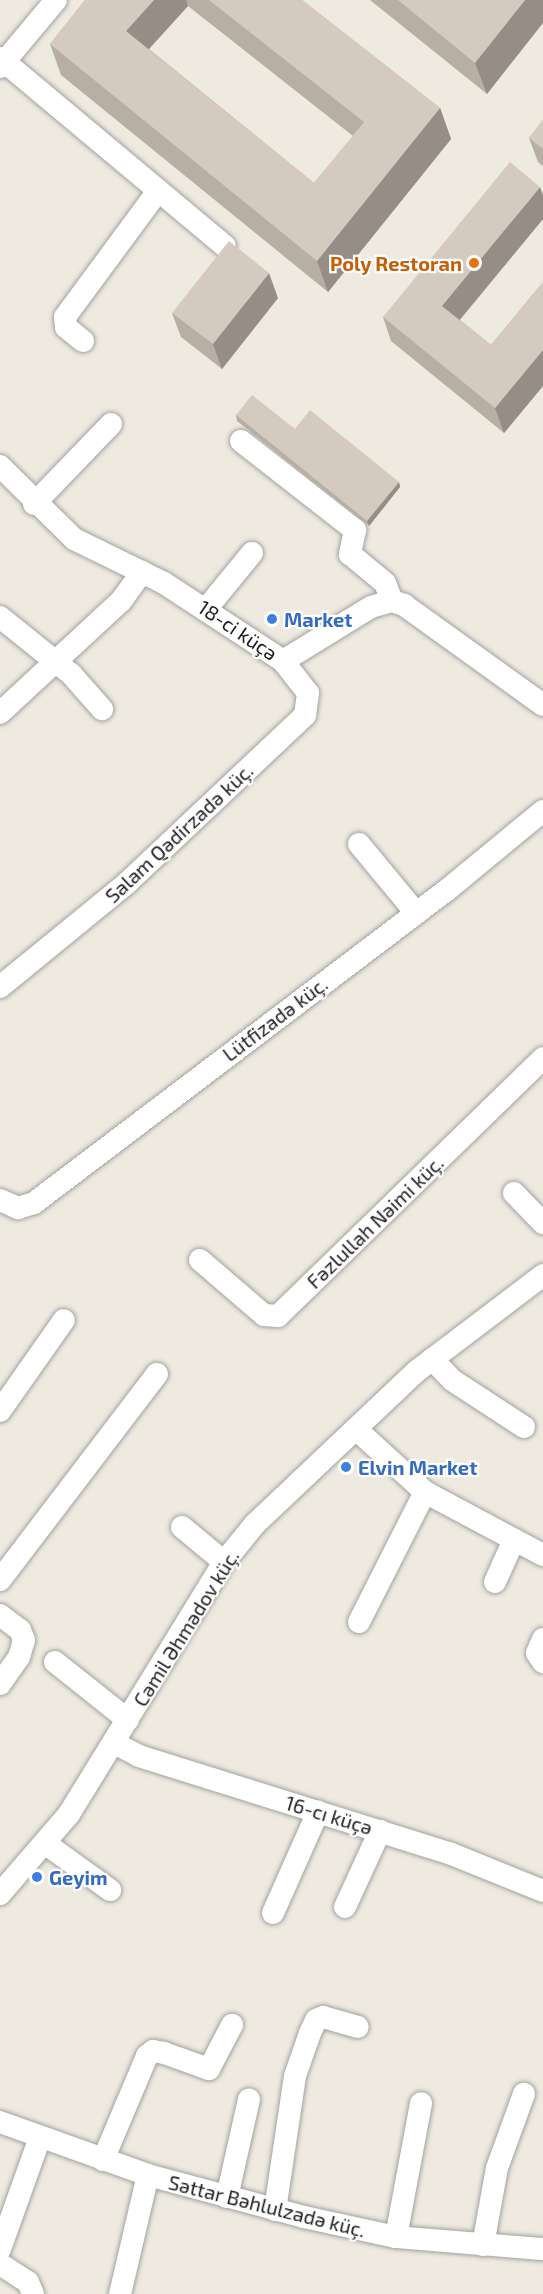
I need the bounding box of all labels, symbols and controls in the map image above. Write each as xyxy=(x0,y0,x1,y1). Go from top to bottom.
place label: Poly Restoran xyxy=(330,251,462,275)
marker: Poly Restoran xyxy=(467,256,481,270)
street label: 18-ci küçə xyxy=(194,595,282,665)
place label: Market xyxy=(284,607,353,631)
marker: Market xyxy=(265,612,279,626)
street label: Salam Qədirzadə küç. xyxy=(100,758,258,908)
street label: Lütfizadə küç. xyxy=(218,972,332,1066)
street label: Fəzlullah Nəimi küç. xyxy=(302,1151,448,1293)
place label: Elvin Market xyxy=(358,1455,477,1479)
marker: Elvin Market xyxy=(339,1460,353,1474)
street label: Cəmil Əhmədov küç. xyxy=(128,1545,244,1711)
street label: 16-cı küçə xyxy=(283,1790,375,1840)
place label: Geyim xyxy=(49,1865,108,1889)
marker: Geyim xyxy=(30,1870,44,1884)
street label: Səttar Bəhlulzadə küç. xyxy=(166,2170,368,2242)

